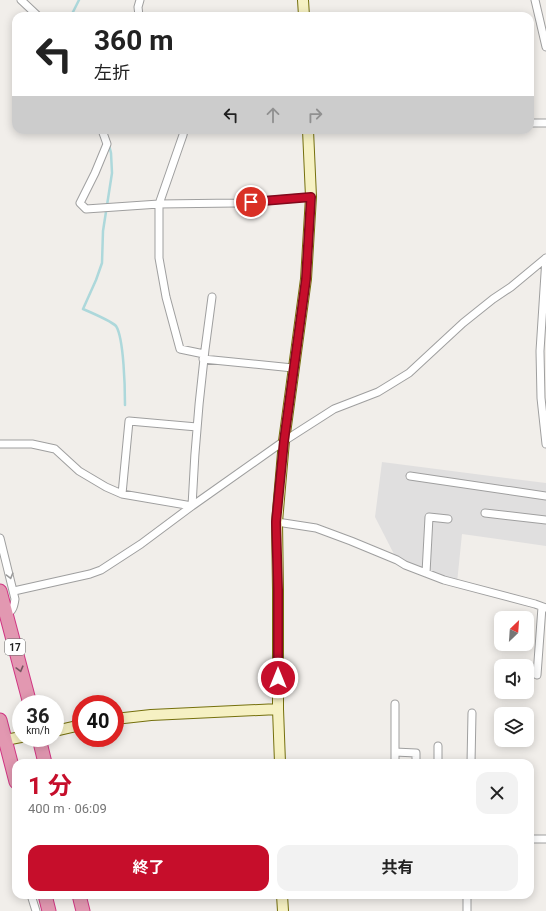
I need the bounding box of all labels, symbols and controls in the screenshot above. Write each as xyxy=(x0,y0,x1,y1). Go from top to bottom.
text: 360 m xyxy=(94,24,173,57)
icon: left xyxy=(28,28,80,80)
text: 左折 xyxy=(94,62,130,83)
icon: left xyxy=(220,104,242,126)
icon: ahead xyxy=(262,104,284,126)
icon: right xyxy=(304,104,326,126)
pin xyxy=(234,185,268,219)
icon: arrive xyxy=(240,191,262,213)
one-way arrow xyxy=(5,572,14,579)
north arrow xyxy=(494,611,534,651)
map controls xyxy=(494,611,534,747)
road number: 17 xyxy=(5,639,25,655)
position arrow xyxy=(257,657,299,699)
button: sound xyxy=(494,659,534,699)
one-way arrow xyxy=(16,666,24,672)
speed limit sign: 40 xyxy=(72,695,124,747)
text: 36 xyxy=(27,704,49,728)
button: layers xyxy=(494,707,534,747)
text: km/h xyxy=(26,725,50,736)
text: 1 分 xyxy=(28,772,72,800)
button: close xyxy=(476,772,518,814)
text: 400 m · 06:09 xyxy=(28,801,107,816)
button: 終了 xyxy=(28,845,269,891)
button: 共有 xyxy=(277,845,518,891)

